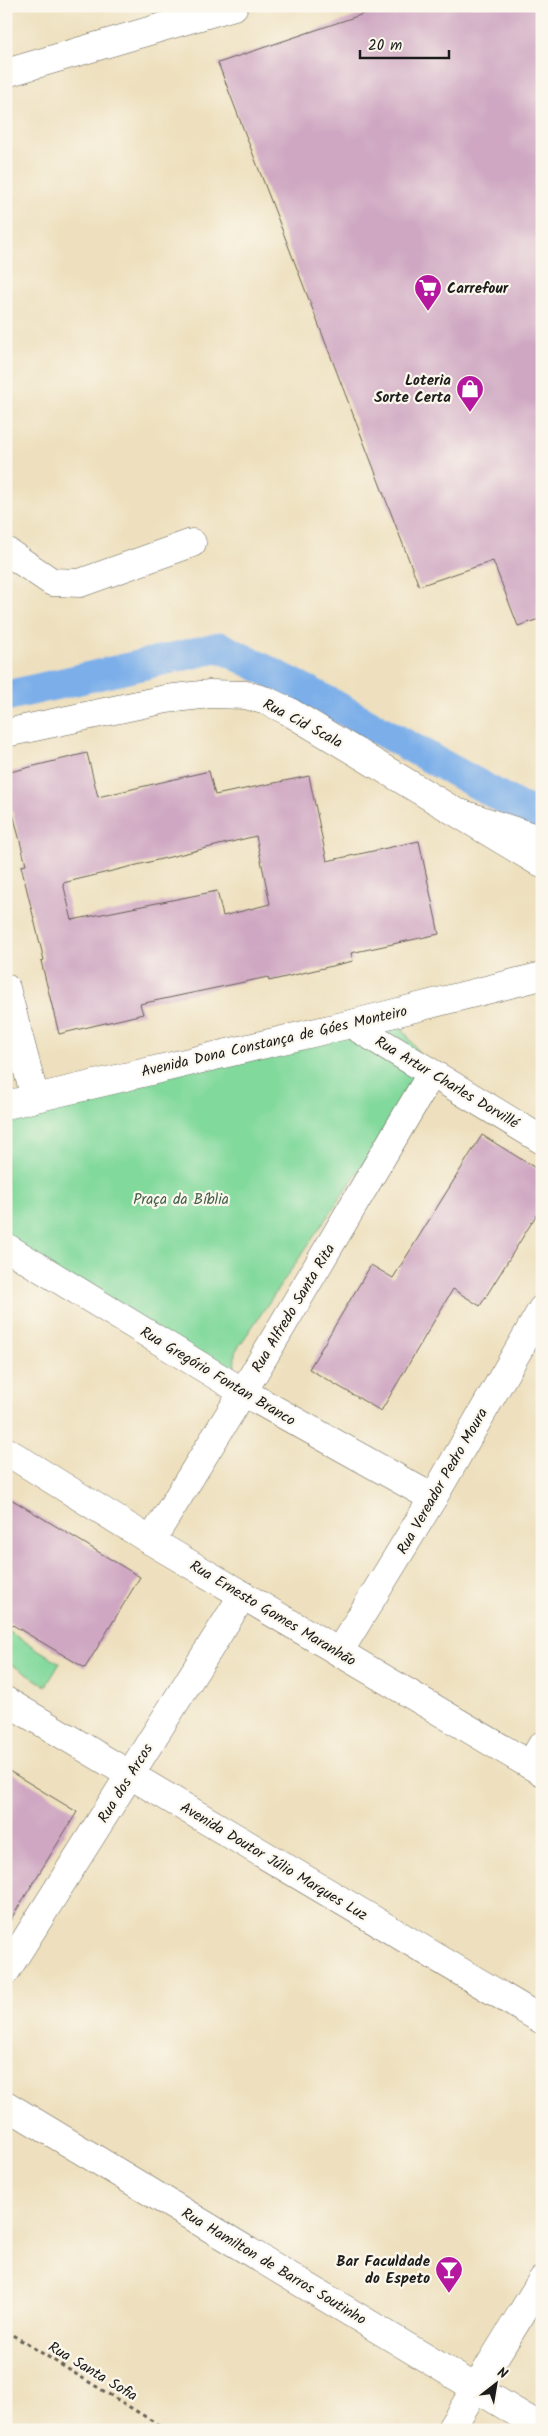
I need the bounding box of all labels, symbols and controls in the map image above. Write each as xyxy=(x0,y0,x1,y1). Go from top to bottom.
scale bar xyxy=(360,28,449,60)
text: 20 m xyxy=(368,34,402,58)
supermarket icon: Carrefour xyxy=(413,273,443,312)
place label: Carrefour xyxy=(447,277,509,301)
place label: Loteria Sorte Certa xyxy=(374,369,451,410)
shop icon: Loteria Sorte Certa xyxy=(455,374,485,413)
street label: Rua Cid Scala xyxy=(258,693,347,755)
street label: Avenida Dona Constança de Góes Monteiro xyxy=(139,1000,410,1084)
street label: Rua Artur Charles Dorvillé xyxy=(370,1030,524,1136)
park label: Praça da Bíblia xyxy=(133,1188,229,1212)
street label: Rua Alfredo Santa Rita xyxy=(246,1240,342,1377)
street label: Rua Gregório Fontan Branco xyxy=(135,1321,300,1433)
street label: Rua Vereador Pedro Moura xyxy=(391,1404,495,1559)
street label: Rua Ernesto Gomes Maranhão xyxy=(185,1555,360,1673)
street label: Rua dos Arcos xyxy=(92,1739,160,1828)
street label: Avenida Doutor Júlio Marques Luz xyxy=(175,1796,372,1928)
street label: Rua Hamilton de Barros Soutinho xyxy=(176,2202,371,2332)
place label: Bar Faculdade do Espeto xyxy=(336,2250,431,2291)
bar icon: Bar Faculdade do Espeto xyxy=(434,2255,464,2294)
street label: Rua Santa Sofia xyxy=(43,2336,142,2408)
north arrow xyxy=(470,2358,520,2408)
text: N xyxy=(493,2362,512,2386)

